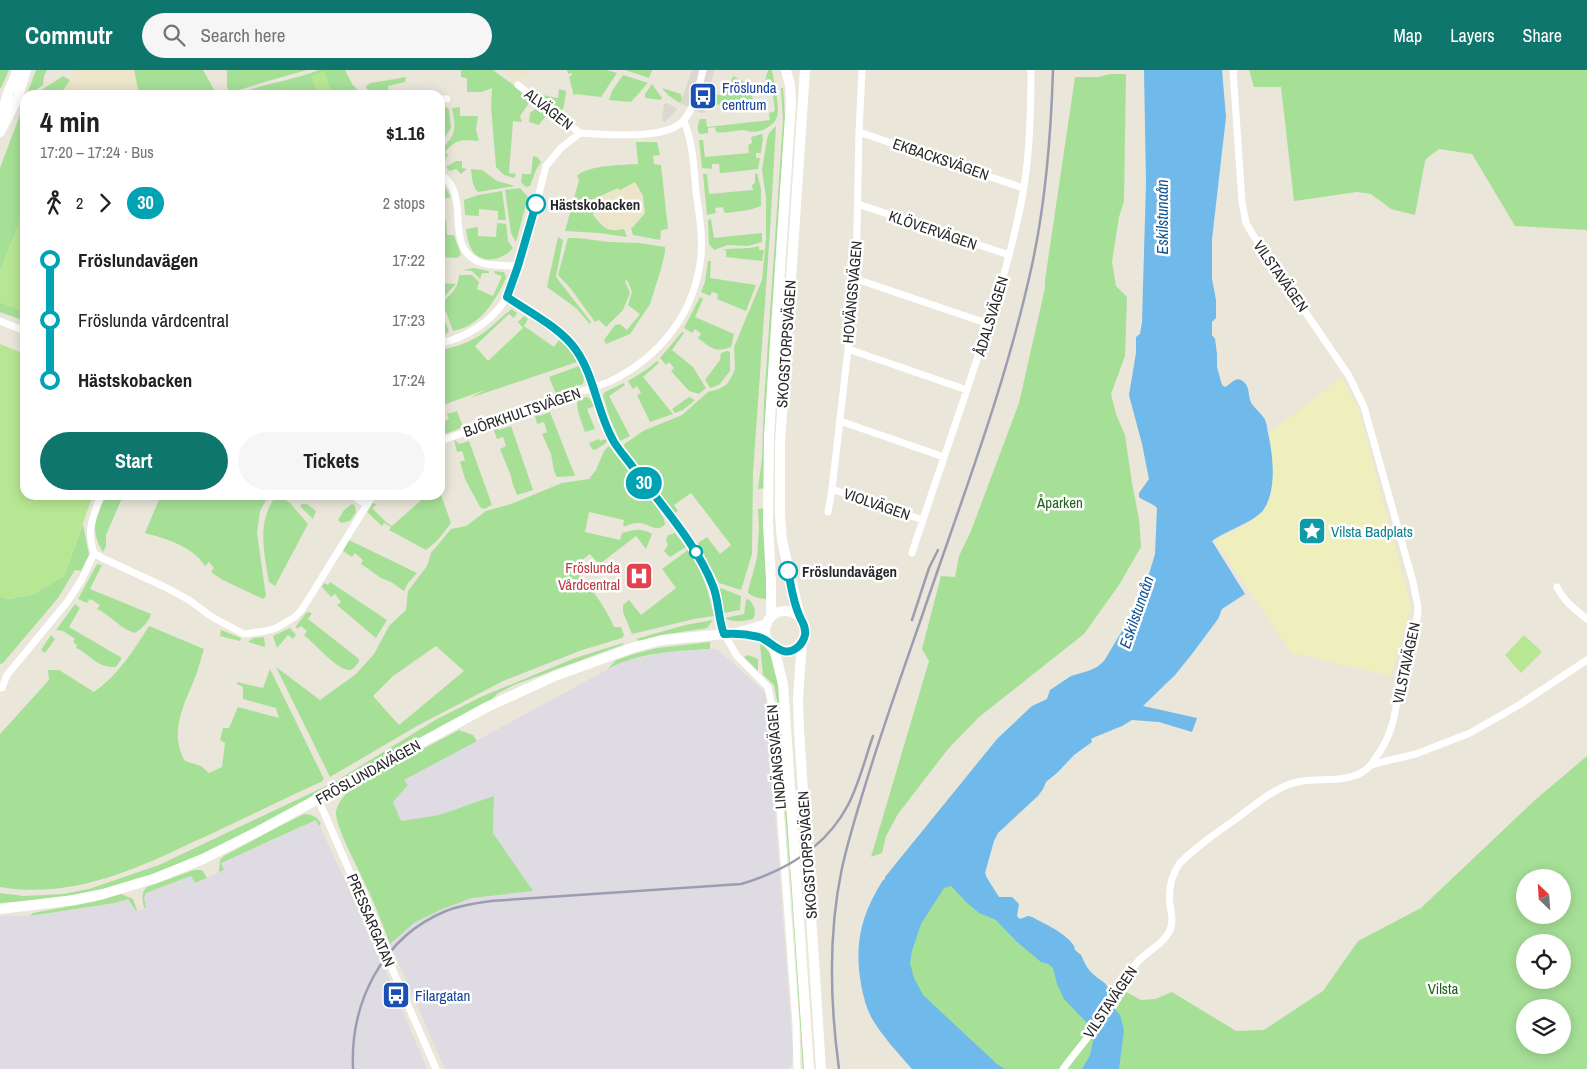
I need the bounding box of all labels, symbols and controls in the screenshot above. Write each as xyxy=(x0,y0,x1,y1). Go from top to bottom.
search box xyxy=(142,13,492,58)
text: Commutr xyxy=(25,19,112,51)
icon: search xyxy=(160,21,188,49)
text: Search here xyxy=(200,22,285,48)
text: Map xyxy=(1394,23,1422,48)
text: Layers xyxy=(1450,23,1495,48)
text: Share xyxy=(1523,23,1562,48)
place label: Fröslunda centrum xyxy=(722,77,777,115)
bus stop icon: Fröslunda centrum xyxy=(688,81,718,111)
street label: ALVÄGEN xyxy=(520,83,578,135)
text: 4 min xyxy=(40,103,100,141)
text: $1.16 xyxy=(386,120,425,146)
street label: EKBACKSVÄGEN xyxy=(890,133,992,185)
text: 17:20 – 17:24 · Bus xyxy=(40,141,154,163)
water label: Eskilstunaån xyxy=(1151,179,1173,255)
icon: walk xyxy=(40,189,68,217)
icon: forward xyxy=(91,189,119,217)
text: 30 xyxy=(137,190,154,215)
text: 2 xyxy=(76,192,83,214)
text: 2 stops xyxy=(383,192,425,214)
marker: Hästskobacken xyxy=(526,194,546,214)
place label: Hästskobacken xyxy=(550,194,640,215)
street label: KLÖVERVÄGEN xyxy=(886,205,980,255)
street label: VILSTAVÄGEN xyxy=(1249,236,1313,316)
street label: HOVÄNGSVÄGEN xyxy=(837,240,867,344)
text: Fröslundavägen xyxy=(78,247,198,273)
text: 17:22 xyxy=(392,249,425,271)
street label: ÅDALSVÄGEN xyxy=(969,273,1013,359)
street label: SKOGSTORPSVÄGEN xyxy=(771,279,801,409)
text: Fröslunda vårdcentral xyxy=(78,307,229,333)
text: 17:23 xyxy=(392,309,425,331)
text: Hästskobacken xyxy=(78,367,192,393)
text: 17:24 xyxy=(392,369,425,391)
street label: BJÖRKHULTSVÄGEN xyxy=(461,382,583,442)
button: Start xyxy=(40,432,228,490)
button: Tickets xyxy=(238,432,425,490)
line badge: 30 xyxy=(622,467,666,499)
text: 30 xyxy=(636,470,652,495)
street label: VIOLVÄGEN xyxy=(841,483,913,525)
park label: Åparken xyxy=(1036,492,1083,513)
place icon: Vilsta Badplats xyxy=(1297,516,1327,546)
place label: Vilsta Badplats xyxy=(1331,521,1413,542)
unlabelled marker xyxy=(689,545,703,559)
place label: Fröslunda Vårdcentral xyxy=(558,557,620,595)
hospital icon: Fröslunda Vårdcentral xyxy=(624,561,654,591)
marker: Fröslundavägen xyxy=(778,561,798,581)
place label: Fröslundavägen xyxy=(802,561,897,582)
water label: Eskilstunaån xyxy=(1113,573,1159,651)
street label: VILSTAVÄGEN xyxy=(1387,620,1425,706)
street label: LINDÄNGSVÄGEN xyxy=(761,704,791,810)
street label: FRÖSLUNDAVÄGEN xyxy=(312,734,424,810)
street label: SKOGSTORPSVÄGEN xyxy=(792,790,822,920)
north arrow xyxy=(1516,869,1571,924)
map controls xyxy=(1516,869,1571,1054)
street label: PRESSARGATAN xyxy=(342,870,400,970)
button: locate xyxy=(1516,934,1571,989)
street label: VILSTAVÄGEN xyxy=(1078,962,1142,1042)
park label: Vilsta xyxy=(1428,978,1458,999)
bus stop icon: Filargatan xyxy=(381,980,411,1010)
place label: Filargatan xyxy=(415,985,470,1006)
button: layers xyxy=(1516,999,1571,1054)

